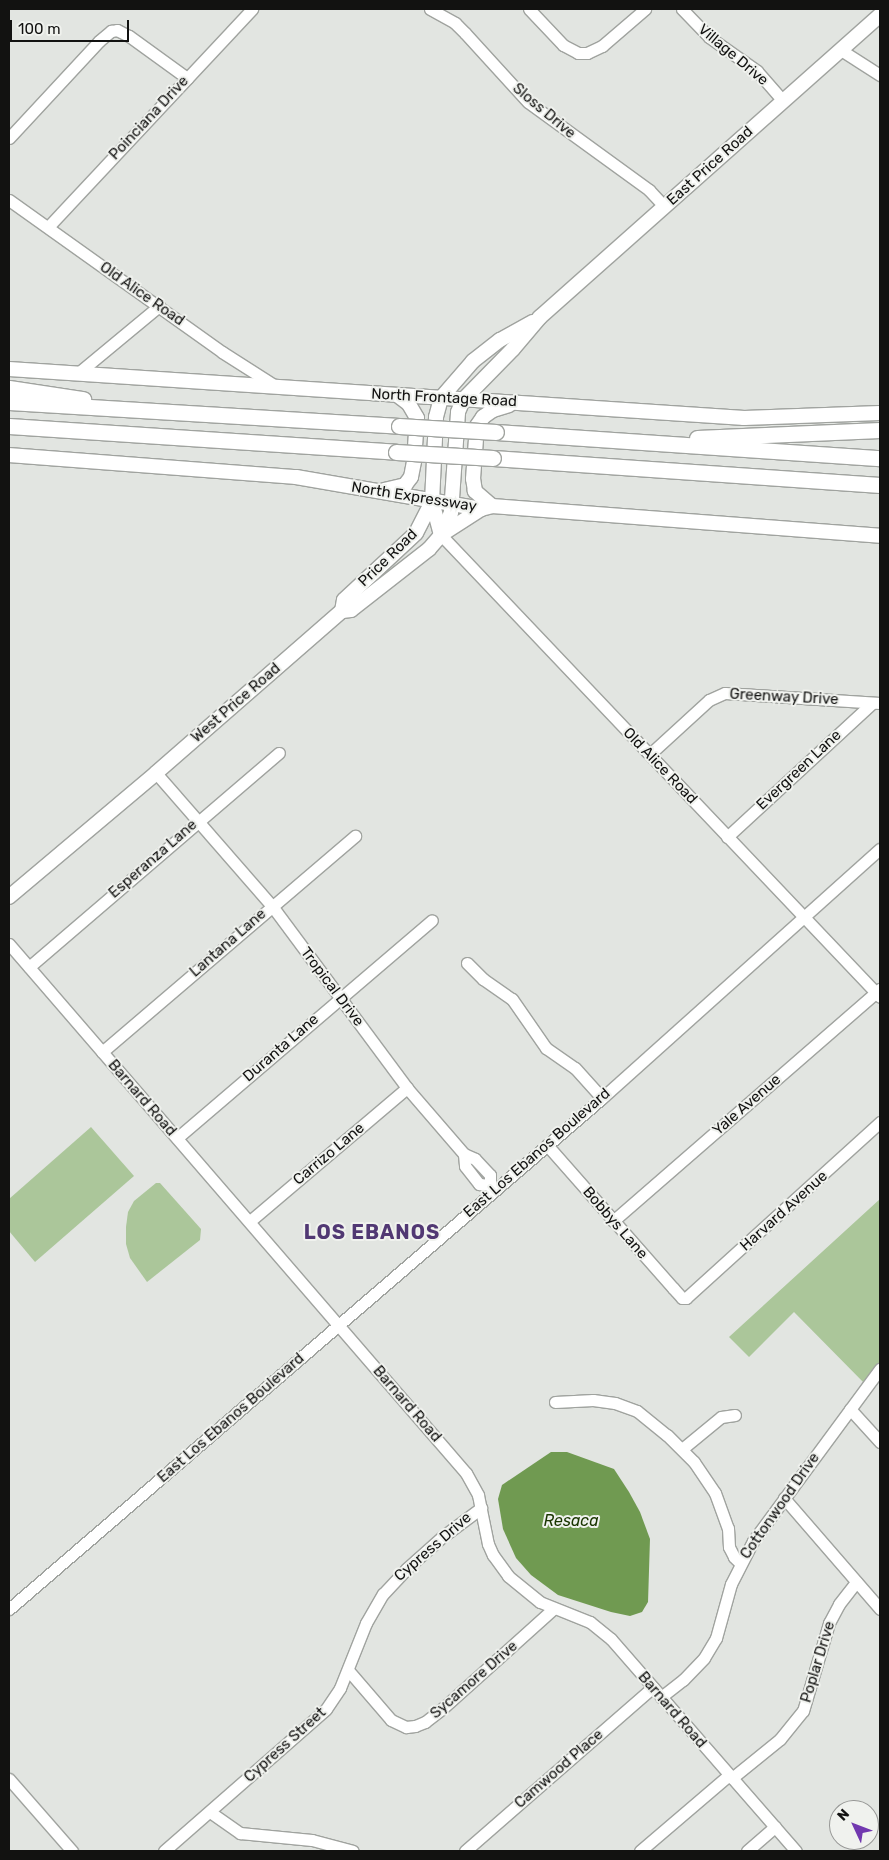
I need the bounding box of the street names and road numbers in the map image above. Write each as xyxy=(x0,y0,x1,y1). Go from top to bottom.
street label: Village Drive xyxy=(694,20,772,90)
street label: Poinciana Drive xyxy=(106,72,192,164)
street label: Sloss Drive xyxy=(509,79,579,143)
street label: East Price Road xyxy=(663,123,757,209)
street label: Old Alice Road xyxy=(96,258,188,330)
street label: North Frontage Road xyxy=(371,385,517,411)
street label: North Expressway xyxy=(350,478,478,516)
street label: Price Road xyxy=(355,526,421,590)
street label: West Price Road xyxy=(188,659,284,747)
street label: Greenway Drive xyxy=(729,685,839,709)
street label: Old Alice Road xyxy=(619,724,701,808)
street label: Evergreen Lane xyxy=(753,726,845,814)
street label: Esperanza Lane xyxy=(105,816,201,902)
street label: Lantana Lane xyxy=(186,905,270,981)
street label: Tropical Drive xyxy=(296,944,368,1030)
street label: Duranta Lane xyxy=(240,1010,322,1086)
street label: Barnard Road xyxy=(104,1056,180,1140)
street label: Yale Avenue xyxy=(709,1070,785,1140)
street label: East Los Ebanos Boulevard xyxy=(460,1084,614,1222)
street label: Carrizo Lane xyxy=(290,1119,368,1189)
street label: Harvard Avenue xyxy=(736,1167,832,1255)
street label: Bobbys Lane xyxy=(579,1183,651,1263)
street label: East Los Ebanos Boulevard xyxy=(154,1349,308,1487)
street label: Barnard Road xyxy=(369,1362,445,1446)
street label: Cottonwood Drive xyxy=(737,1449,823,1563)
street label: Cypress Drive xyxy=(391,1509,475,1585)
street label: Poplar Drive xyxy=(797,1619,839,1705)
street label: Sycamore Drive xyxy=(427,1637,521,1723)
street label: Barnard Road xyxy=(634,1668,710,1752)
street label: Cypress Street xyxy=(241,1704,329,1786)
street label: Camwood Place xyxy=(511,1726,607,1812)

